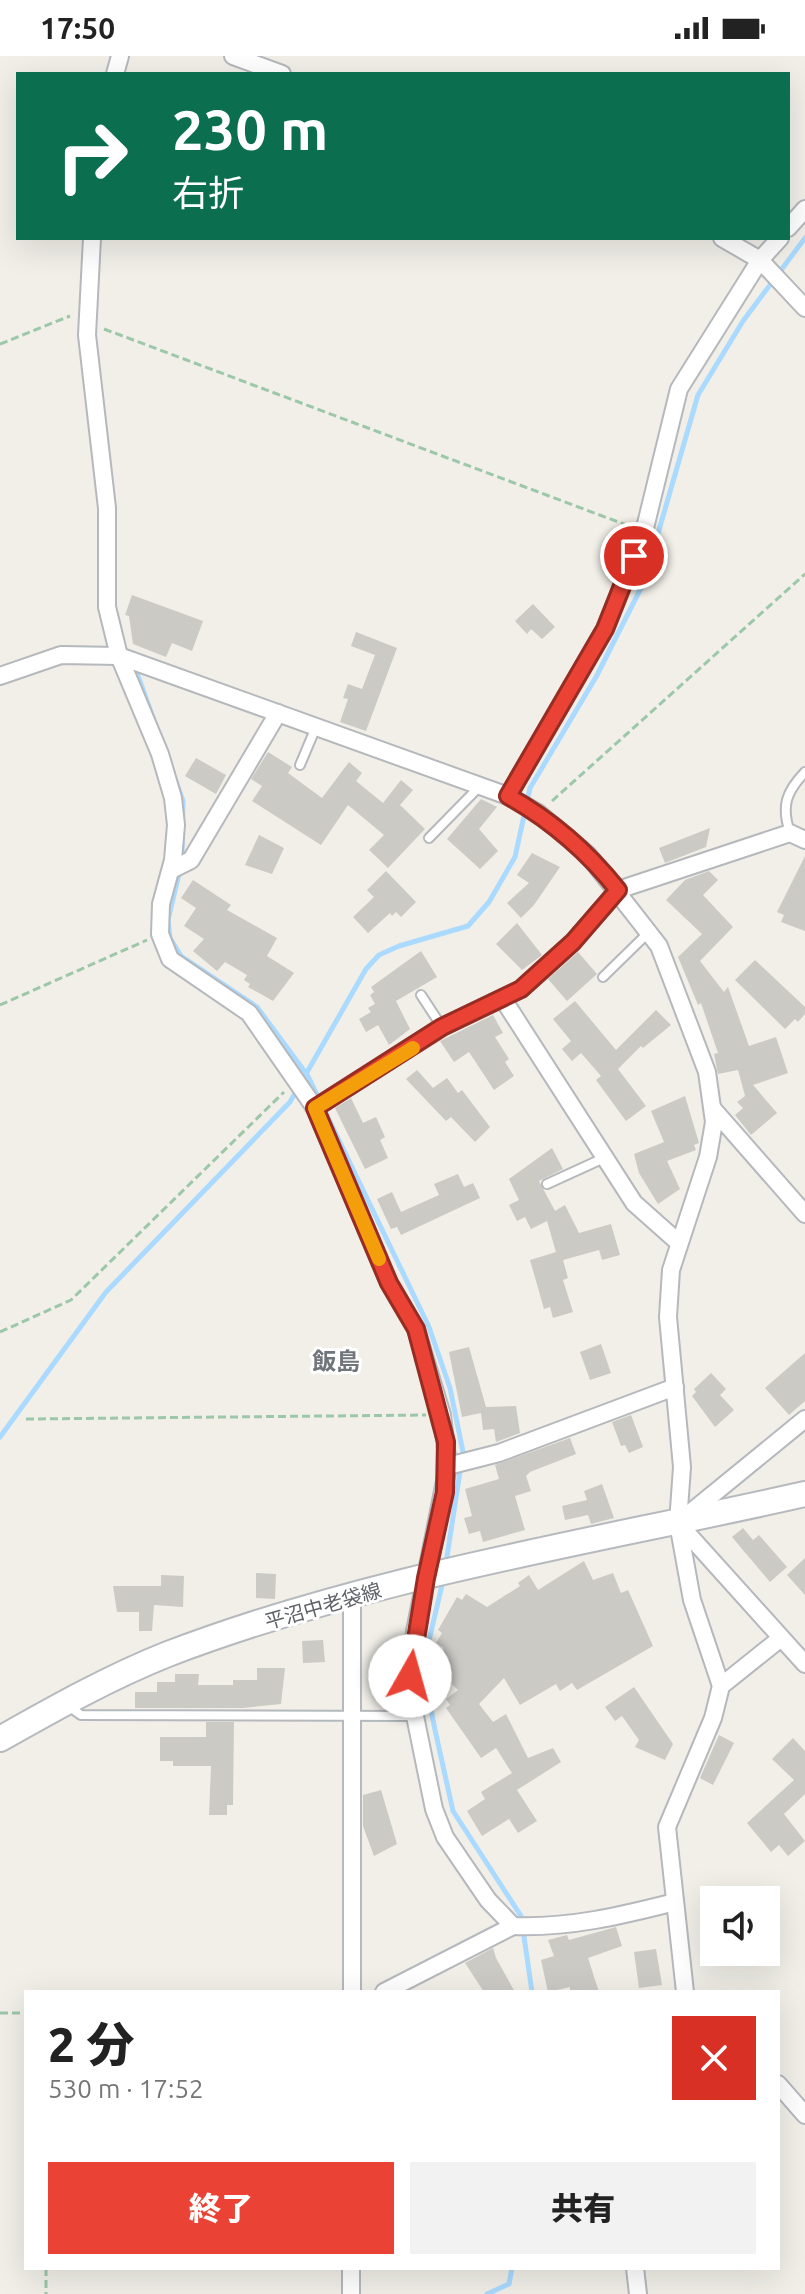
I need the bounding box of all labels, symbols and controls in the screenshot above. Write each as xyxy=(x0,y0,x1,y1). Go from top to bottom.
text: 17:50 xyxy=(40,11,115,45)
text: 230 m xyxy=(172,98,328,161)
icon: right xyxy=(40,104,144,208)
text: 右折 xyxy=(172,172,244,213)
pin xyxy=(600,522,668,590)
icon: arrive xyxy=(612,534,656,578)
district label: 飯島 xyxy=(312,1348,360,1375)
street label: 平沼中老袋線 xyxy=(262,1578,384,1633)
position arrow xyxy=(368,1634,452,1718)
map controls xyxy=(700,1886,780,1966)
button: sound xyxy=(700,1886,780,1966)
button: close xyxy=(672,2016,756,2100)
text: 2 分 xyxy=(48,2017,135,2071)
text: 530 m · 17:52 xyxy=(48,2074,204,2103)
button: 終了 xyxy=(48,2162,394,2254)
button: 共有 xyxy=(410,2162,756,2254)

